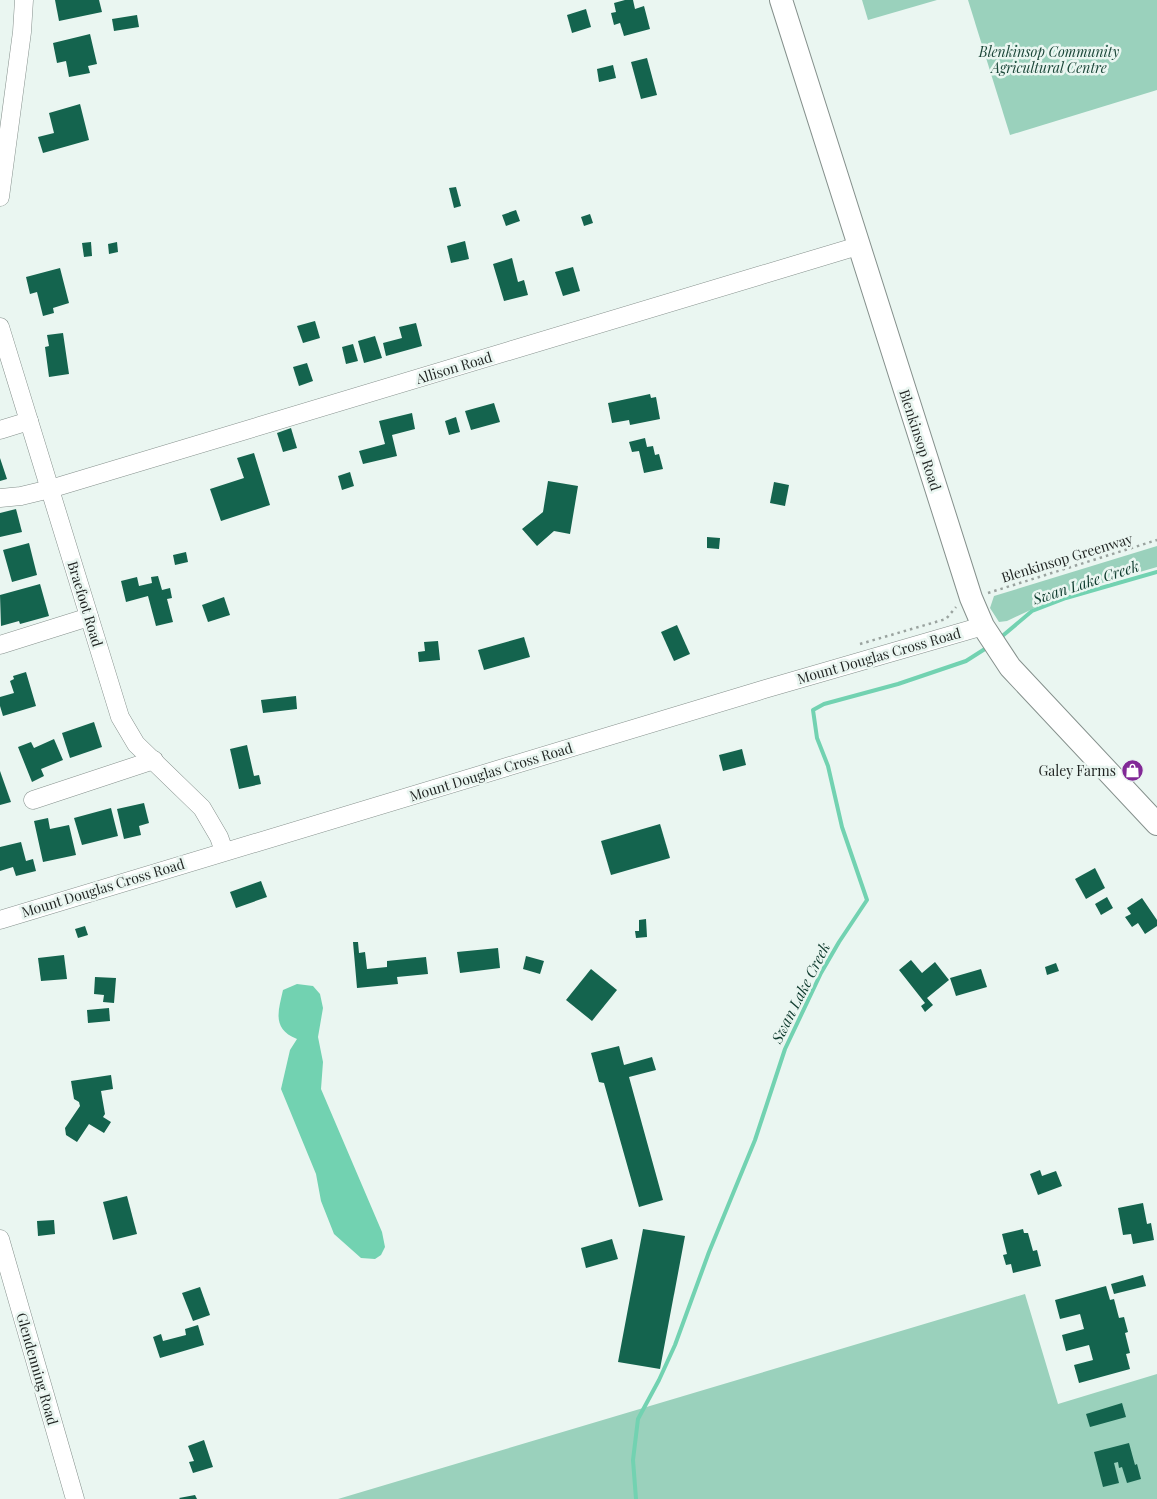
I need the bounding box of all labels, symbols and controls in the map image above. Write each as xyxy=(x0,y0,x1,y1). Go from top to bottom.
park label: Blenkinsop Community Agricultural Centre xyxy=(978,42,1119,77)
street label: Allison Road xyxy=(413,347,494,388)
street label: Blenkinsop Road xyxy=(895,387,946,493)
street label: Blenkinsop Greenway xyxy=(999,528,1135,587)
water label: Swan Lake Creek xyxy=(1029,555,1141,609)
street label: Braefoot Road xyxy=(63,559,108,649)
street label: Mount Douglas Cross Road xyxy=(795,623,963,688)
street label: Mount Douglas Cross Road xyxy=(407,738,575,805)
shop icon: Galey Farms xyxy=(1120,759,1144,783)
place label: Galey Farms xyxy=(1039,761,1116,780)
street label: Mount Douglas Cross Road xyxy=(19,854,187,921)
water label: Swan Lake Creek xyxy=(766,939,834,1047)
street label: Glendenning Road xyxy=(12,1310,63,1427)

